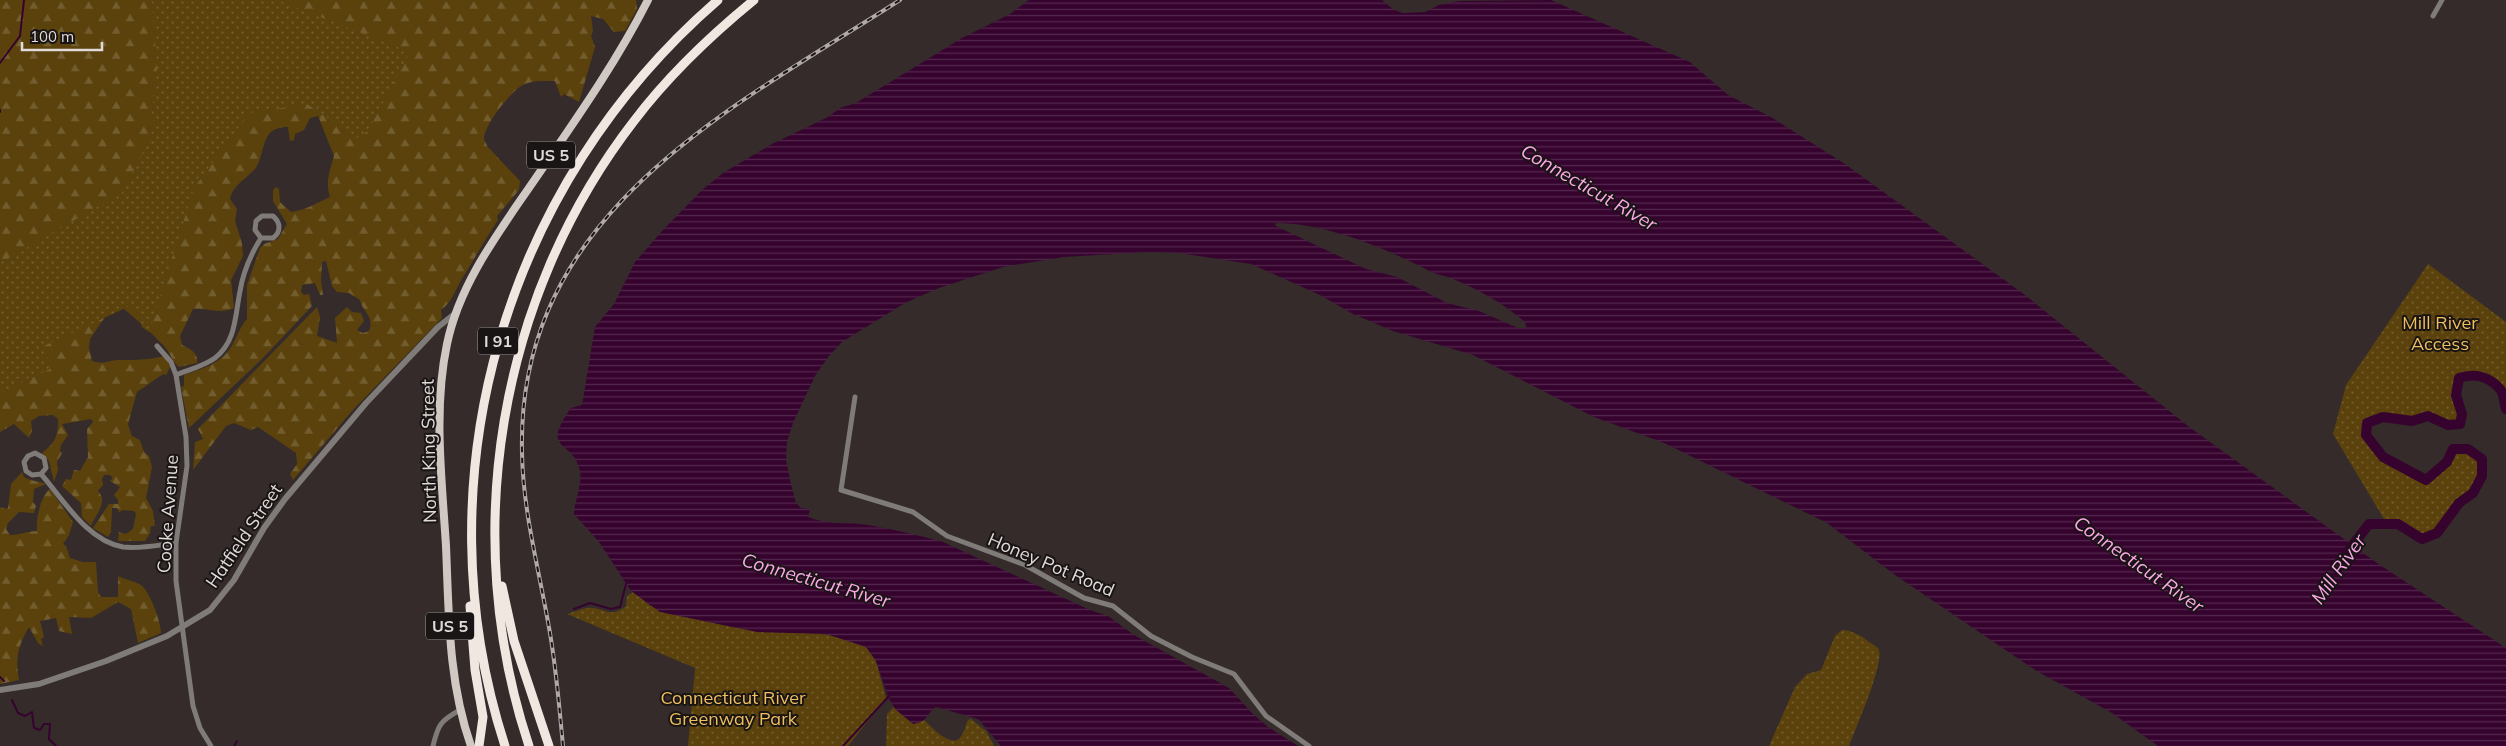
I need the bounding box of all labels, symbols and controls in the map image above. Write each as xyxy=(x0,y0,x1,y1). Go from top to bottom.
scale bar xyxy=(22,20,102,52)
text: 100 m xyxy=(30,27,74,46)
water label: Connecticut River xyxy=(1517,138,1662,236)
road number: US 5 xyxy=(527,142,575,168)
park label: Mill River Access xyxy=(2402,311,2478,355)
road number: I 91 xyxy=(478,328,518,354)
street label: North King Street xyxy=(416,379,441,523)
street label: Cooke Avenue xyxy=(152,454,183,574)
street label: Hatfield Street xyxy=(200,479,287,592)
water label: Connecticut River xyxy=(2069,510,2210,618)
street label: Honey Pot Road xyxy=(984,528,1118,602)
water label: Mill River xyxy=(2305,529,2371,609)
water label: Connecticut River xyxy=(739,547,894,613)
road number: US 5 xyxy=(426,612,474,640)
park label: Connecticut River Greenway Park xyxy=(660,686,806,730)

